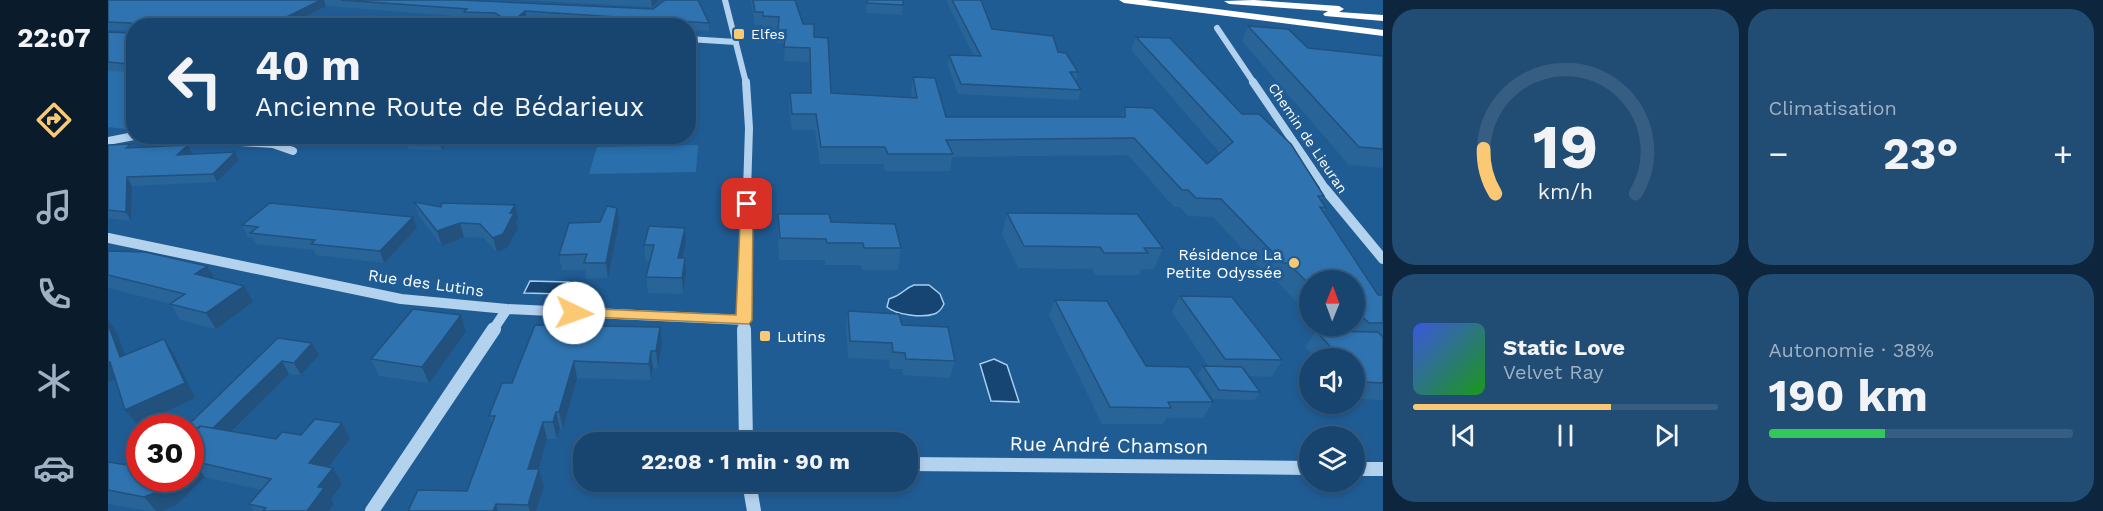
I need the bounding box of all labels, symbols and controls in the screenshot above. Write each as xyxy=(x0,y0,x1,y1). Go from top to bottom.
text: 22:07 xyxy=(17,22,91,54)
place label: Elfes xyxy=(751,26,785,42)
marker: Elfes xyxy=(732,27,746,41)
text: 40 m xyxy=(255,41,361,90)
icon: left xyxy=(156,42,234,120)
street label: Chemin de Lieuran xyxy=(1265,80,1351,196)
text: Ancienne Route de Bédarieux xyxy=(255,91,644,123)
text: Climatisation xyxy=(1769,96,1897,120)
icon: directions xyxy=(33,99,75,141)
text: 19 xyxy=(1533,110,1598,183)
text: 23° xyxy=(1883,127,1959,180)
text: − xyxy=(1769,134,1788,173)
text: + xyxy=(2053,134,2073,173)
pin xyxy=(721,178,772,229)
text: km/h xyxy=(1538,179,1593,204)
icon: music xyxy=(33,186,75,228)
icon: arrive xyxy=(730,187,763,220)
place label: Résidence La Petite Odyssée xyxy=(1166,245,1282,282)
marker: Résidence La Petite Odyssée xyxy=(1287,256,1301,270)
street label: Rue des Lutins xyxy=(367,265,485,301)
north arrow xyxy=(1299,270,1365,336)
map controls xyxy=(1299,270,1365,492)
icon: phone xyxy=(33,273,75,315)
position arrow xyxy=(542,281,606,345)
place label: Lutins xyxy=(777,327,826,346)
marker: Lutins xyxy=(758,329,772,343)
text: Static Love xyxy=(1503,335,1625,360)
text: Autonomie · 38% xyxy=(1769,338,1934,362)
button: sound xyxy=(1299,348,1365,414)
icon: climate xyxy=(33,360,75,402)
text: Velvet Ray xyxy=(1503,360,1604,384)
text: 190 km xyxy=(1769,369,1928,422)
speed limit sign: 30 xyxy=(126,414,204,492)
icon: previous xyxy=(1447,419,1480,452)
icon: pause xyxy=(1549,419,1582,452)
icon: next xyxy=(1650,419,1683,452)
button: layers xyxy=(1299,426,1365,492)
street label: Rue André Chamson xyxy=(1009,431,1209,459)
icon: car xyxy=(33,447,75,489)
text: 22:08 · 1 min · 90 m xyxy=(641,449,850,474)

